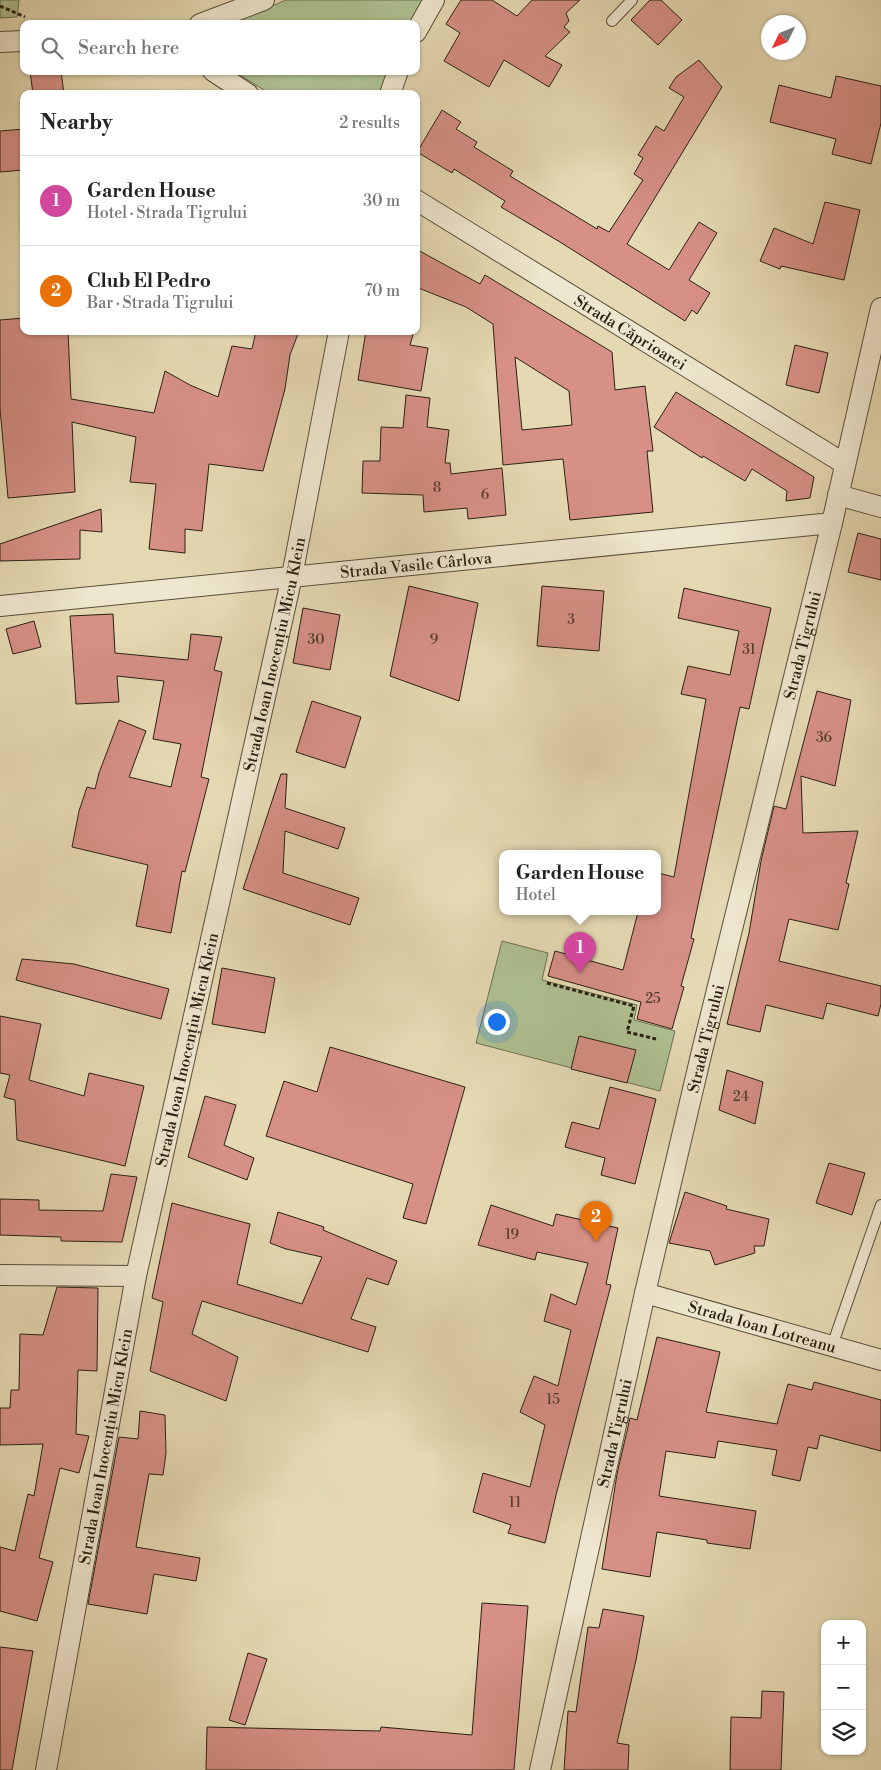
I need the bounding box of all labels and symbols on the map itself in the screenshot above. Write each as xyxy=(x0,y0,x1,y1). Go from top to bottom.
north arrow xyxy=(761,15,806,60)
street label: Strada Căprioarei xyxy=(570,291,690,375)
house number: 8 xyxy=(433,479,441,497)
house number: 6 xyxy=(481,486,490,504)
street label: Strada Ioan Inocențiu Micu Klein xyxy=(240,535,310,774)
street label: Strada Vasile Cârlova xyxy=(339,548,494,583)
street label: Strada Tigrului xyxy=(780,589,826,702)
house number: 3 xyxy=(567,611,575,629)
house number: 30 xyxy=(307,631,325,649)
house number: 9 xyxy=(430,631,438,649)
house number: 31 xyxy=(742,641,756,659)
house number: 36 xyxy=(816,729,833,747)
street label: Strada Ioan Inocențiu Micu Klein xyxy=(152,930,223,1169)
pin: 1 xyxy=(564,932,596,973)
street label: Strada Tigrului xyxy=(683,982,729,1095)
house number: 25 xyxy=(645,990,661,1008)
your location xyxy=(484,1009,510,1035)
house number: 24 xyxy=(733,1088,749,1106)
pin: 2 xyxy=(580,1201,612,1242)
house number: 19 xyxy=(505,1226,519,1244)
street label: Strada Ioan Lotreanu xyxy=(686,1297,838,1358)
street label: Strada Ioan Inocențiu Micu Klein xyxy=(75,1327,137,1566)
street label: Strada Tigrului xyxy=(593,1377,637,1490)
house number: 15 xyxy=(546,1391,560,1409)
house number: 11 xyxy=(509,1494,521,1512)

